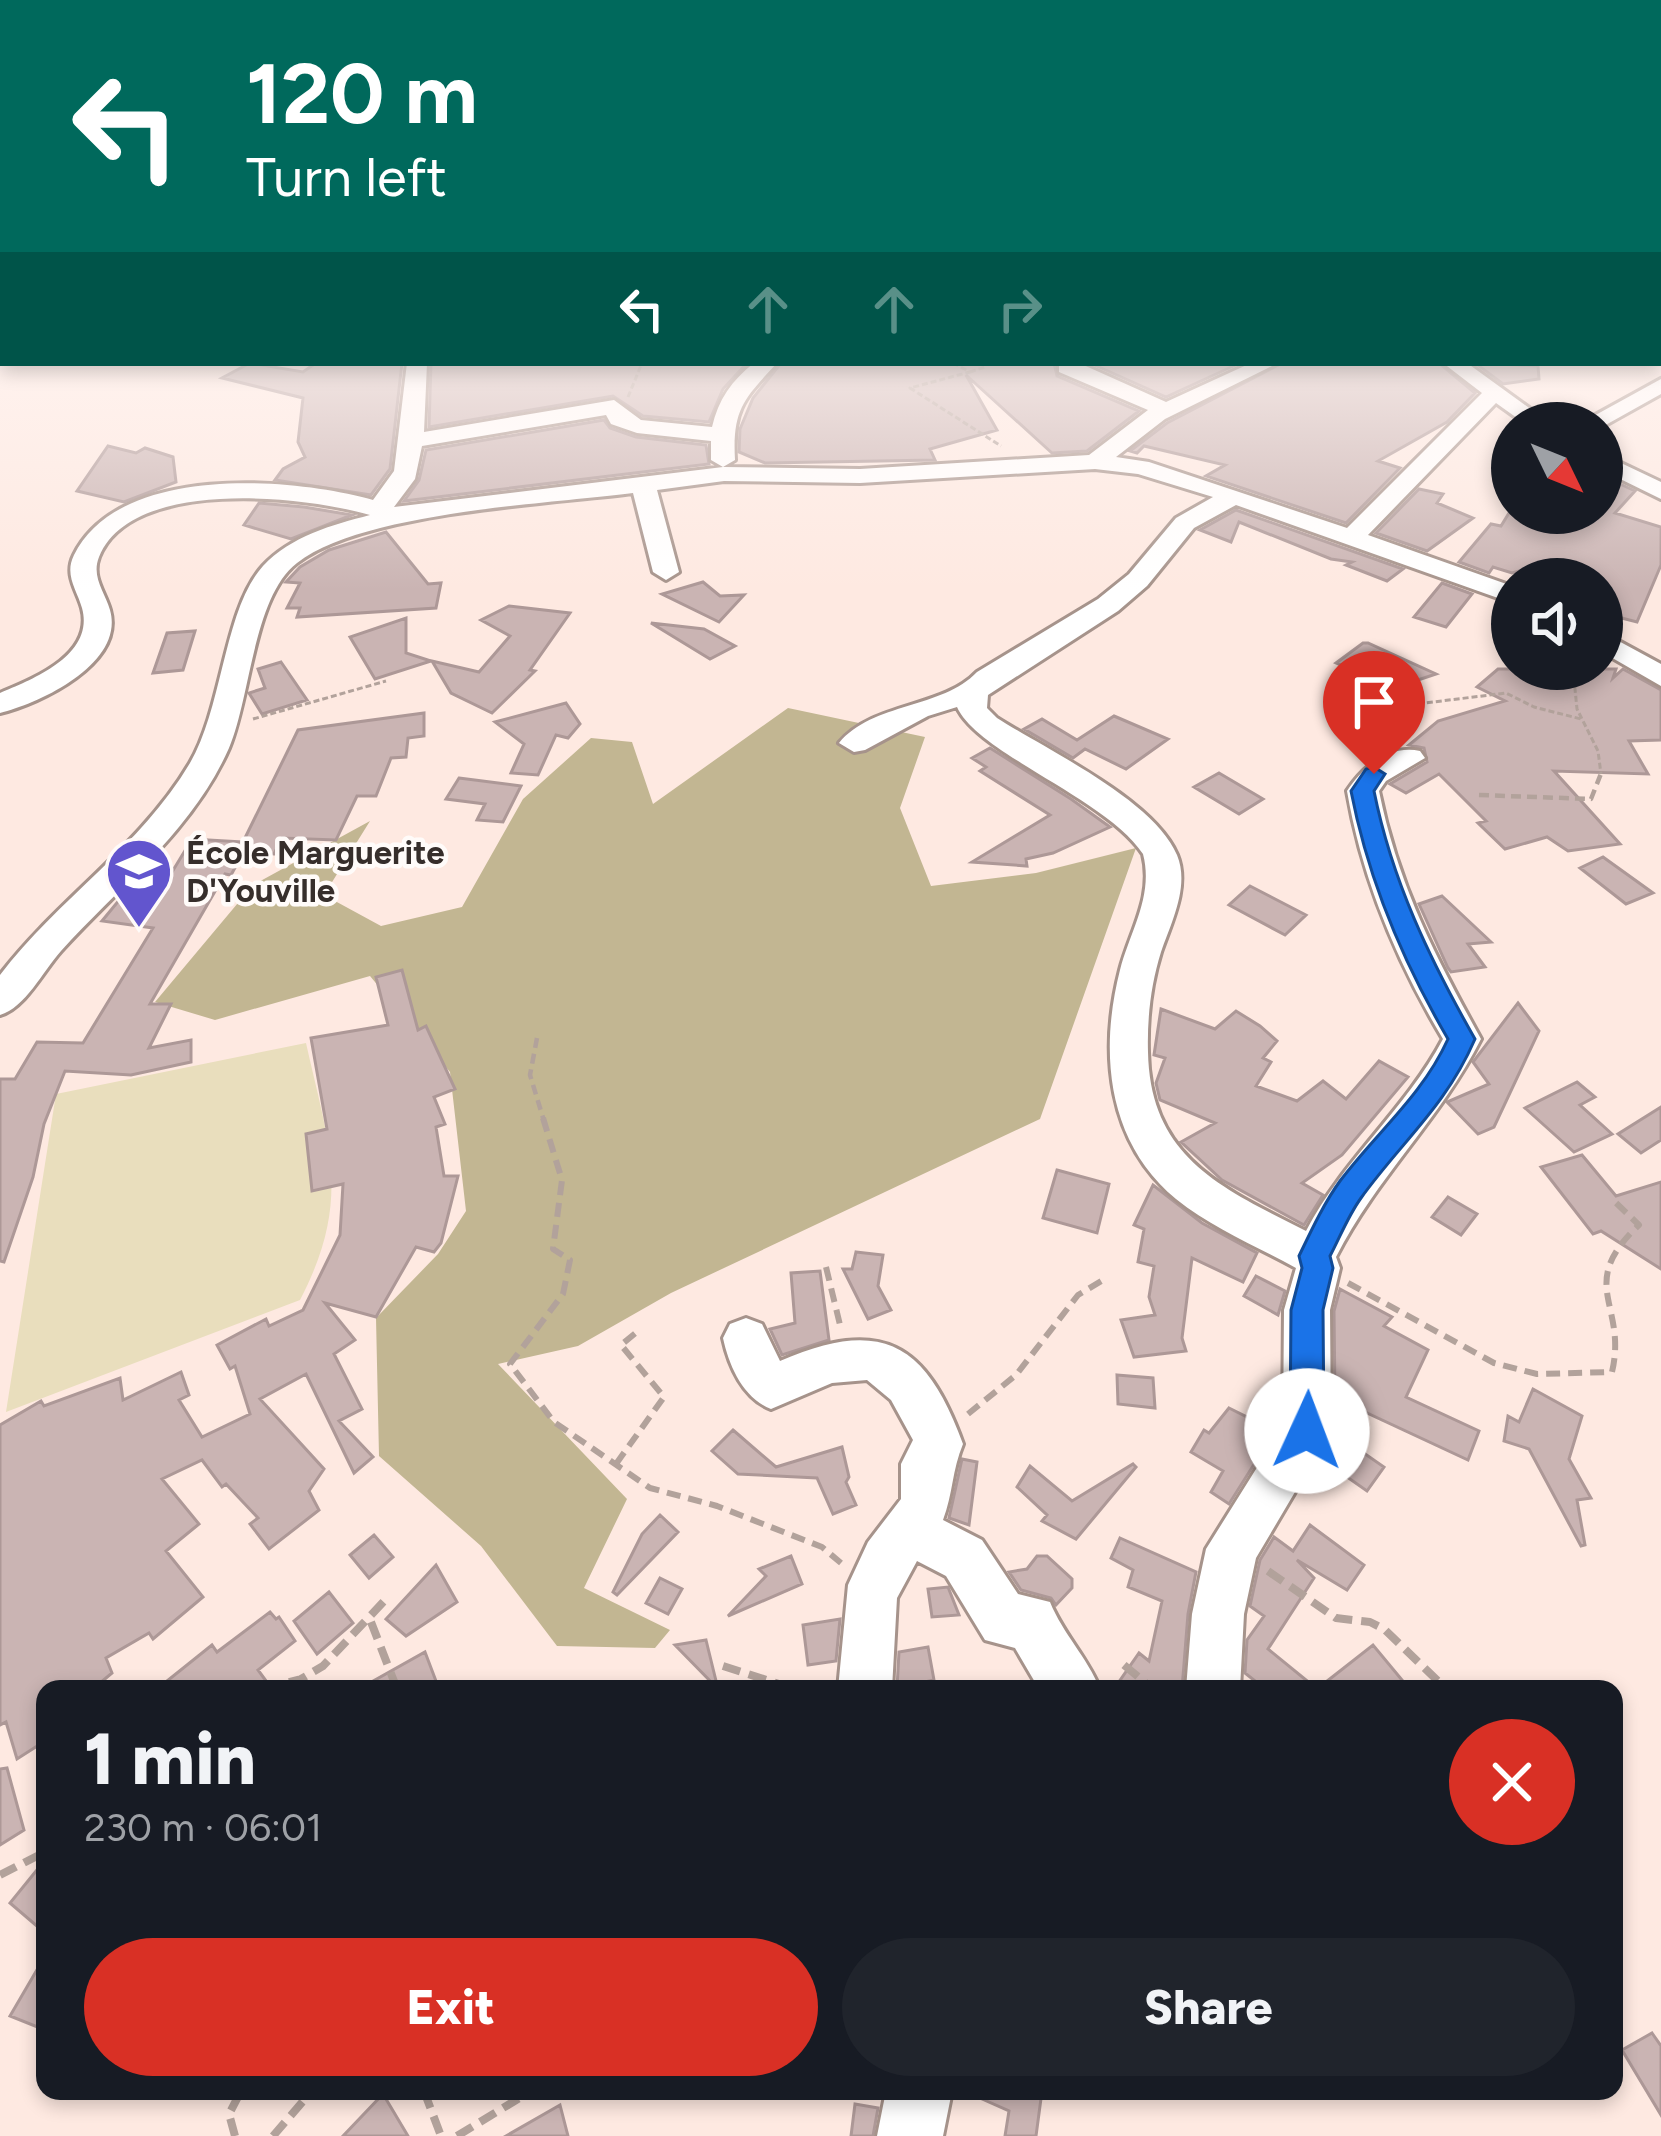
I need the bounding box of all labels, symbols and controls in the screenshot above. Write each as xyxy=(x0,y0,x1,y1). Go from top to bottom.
text: 120 m xyxy=(246,43,478,144)
icon: left xyxy=(48,48,204,204)
text: Turn left xyxy=(246,145,447,210)
icon: left xyxy=(609,276,675,342)
icon: ahead xyxy=(735,276,801,342)
icon: ahead xyxy=(861,276,927,342)
icon: right xyxy=(987,276,1053,342)
north arrow xyxy=(1491,402,1623,534)
map controls xyxy=(1491,402,1623,690)
button: sound xyxy=(1491,558,1623,690)
pin xyxy=(1323,651,1425,774)
icon: arrive xyxy=(1341,669,1407,735)
place label: École Marguerite D'Youville xyxy=(186,833,445,910)
school or university icon: École Marguerite D'Youville xyxy=(104,836,174,930)
position arrow xyxy=(1244,1368,1370,1494)
text: 1 min xyxy=(84,1716,256,1802)
button: close xyxy=(1449,1719,1575,1845)
text: 230 m · 06:01 xyxy=(84,1804,322,1851)
button: Exit xyxy=(84,1938,818,2076)
button: Share xyxy=(842,1938,1575,2076)

